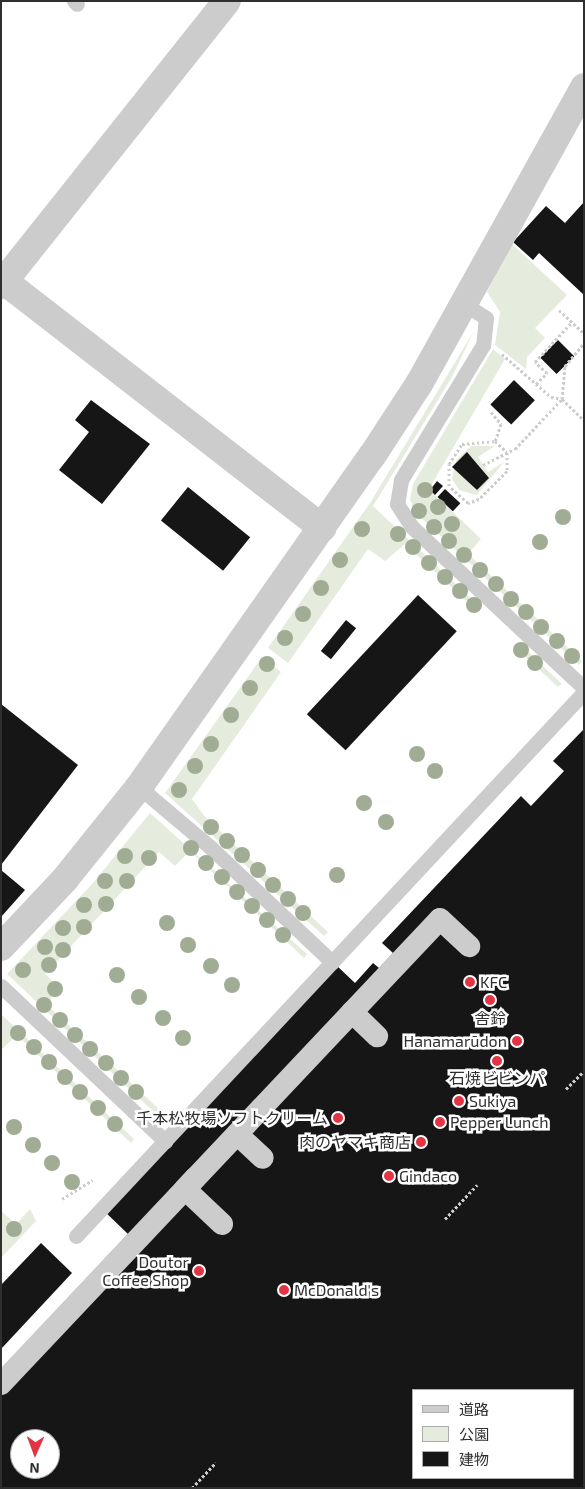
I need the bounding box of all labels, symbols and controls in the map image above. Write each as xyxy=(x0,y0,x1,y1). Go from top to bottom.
place label: KFC xyxy=(480,972,507,992)
marker: KFC xyxy=(464,976,476,988)
marker: 舎鈴 xyxy=(484,994,496,1006)
place label: 舎鈴 xyxy=(474,1008,506,1028)
place label: Hanamarūdon xyxy=(404,1031,507,1051)
marker: Hanamarūdon xyxy=(511,1035,523,1047)
marker: 石焼ビビンパ xyxy=(491,1055,503,1067)
place label: 石焼ビビンパ xyxy=(449,1068,545,1088)
place label: Sukiya xyxy=(469,1091,516,1111)
marker: Sukiya xyxy=(453,1095,465,1107)
place label: 千本松牧場ソフトクリーム xyxy=(136,1108,328,1128)
marker: 千本松牧場ソフトクリーム xyxy=(332,1112,344,1124)
place label: Pepper Lunch xyxy=(450,1112,549,1132)
marker: Pepper Lunch xyxy=(434,1116,446,1128)
place label: 肉のヤマキ商店 xyxy=(299,1132,411,1152)
marker: 肉のヤマキ商店 xyxy=(415,1136,427,1148)
place label: Gindaco xyxy=(399,1166,457,1186)
marker: Gindaco xyxy=(383,1170,395,1182)
place label: Doutor Coffee Shop xyxy=(102,1252,189,1290)
marker: Doutor Coffee Shop xyxy=(193,1265,205,1277)
place label: McDonald's xyxy=(294,1280,379,1300)
marker: McDonald's xyxy=(278,1284,290,1296)
legend xyxy=(412,1389,575,1479)
text: 道路 xyxy=(459,1400,489,1418)
text: 公園 xyxy=(459,1425,489,1443)
north arrow xyxy=(10,1429,60,1479)
text: 建物 xyxy=(459,1450,489,1468)
text: N xyxy=(29,1460,40,1477)

